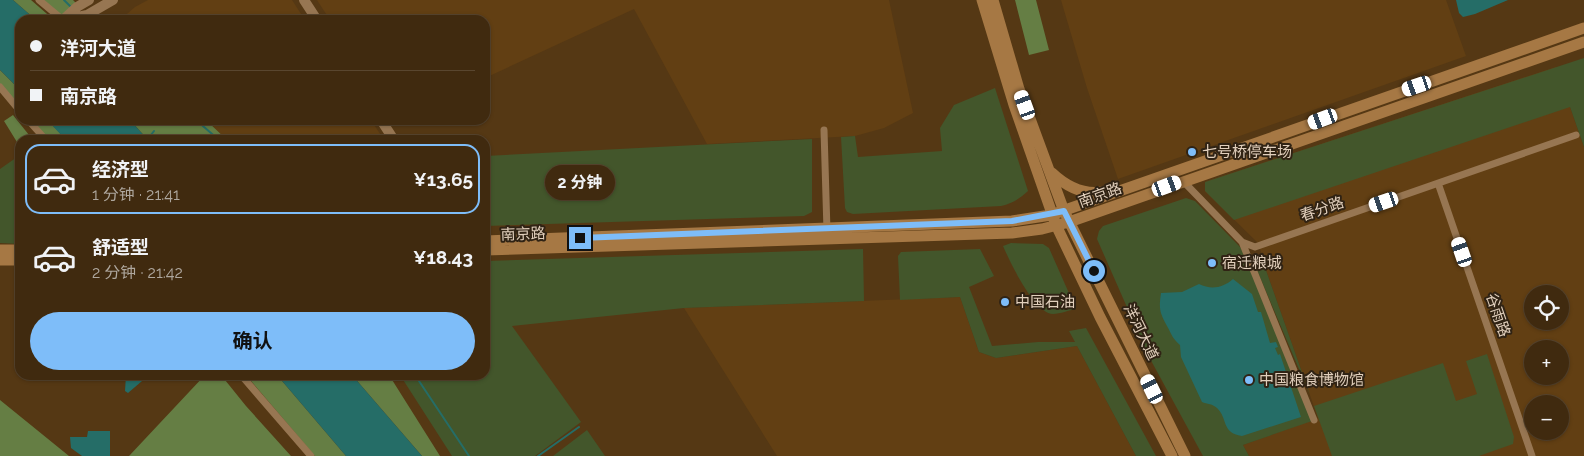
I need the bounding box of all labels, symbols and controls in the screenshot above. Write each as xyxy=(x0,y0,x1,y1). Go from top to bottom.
text: 洋河大道 xyxy=(60,37,136,59)
car xyxy=(1400,74,1433,98)
text: 南京路 xyxy=(60,85,117,107)
car xyxy=(1012,88,1037,122)
car xyxy=(1306,107,1339,131)
place label: 七号桥停车场 xyxy=(1202,143,1292,161)
marker: 七号桥停车场 xyxy=(1186,146,1198,158)
icon: car xyxy=(32,157,77,202)
text: 经济型 xyxy=(92,158,149,180)
callout: 2 分钟 xyxy=(545,166,615,200)
text: ¥13.65 xyxy=(413,168,473,190)
text: 2 分钟 xyxy=(558,173,602,192)
car xyxy=(1150,174,1183,198)
street label: 南京路 xyxy=(1076,179,1124,211)
text: 1 分钟 · 21:41 xyxy=(92,185,180,204)
car xyxy=(1367,190,1400,214)
street label: 春分路 xyxy=(1298,193,1346,225)
street label: 南京路 xyxy=(500,224,546,244)
route end xyxy=(569,227,591,249)
icon: car xyxy=(32,235,77,280)
car xyxy=(1450,235,1473,269)
text: 舒适型 xyxy=(92,236,149,258)
text: ¥18.43 xyxy=(413,246,473,268)
place label: 宿迁粮城 xyxy=(1222,254,1282,272)
marker: 宿迁粮城 xyxy=(1206,257,1218,269)
route start xyxy=(1083,260,1105,282)
text: 2 分钟 · 21:42 xyxy=(92,263,183,282)
map controls xyxy=(1524,285,1569,440)
button: locate xyxy=(1524,285,1569,330)
street label: 谷雨路 xyxy=(1482,291,1514,339)
place label: 中国石油 xyxy=(1015,293,1075,311)
marker: 中国石油 xyxy=(999,296,1011,308)
street label: 洋河大道 xyxy=(1120,301,1162,363)
button: 确认 xyxy=(30,312,475,370)
button: + xyxy=(1524,340,1569,385)
place label: 中国粮食博物馆 xyxy=(1259,371,1364,389)
car xyxy=(1138,372,1165,406)
marker: 中国粮食博物馆 xyxy=(1243,374,1255,386)
button: − xyxy=(1524,395,1569,440)

